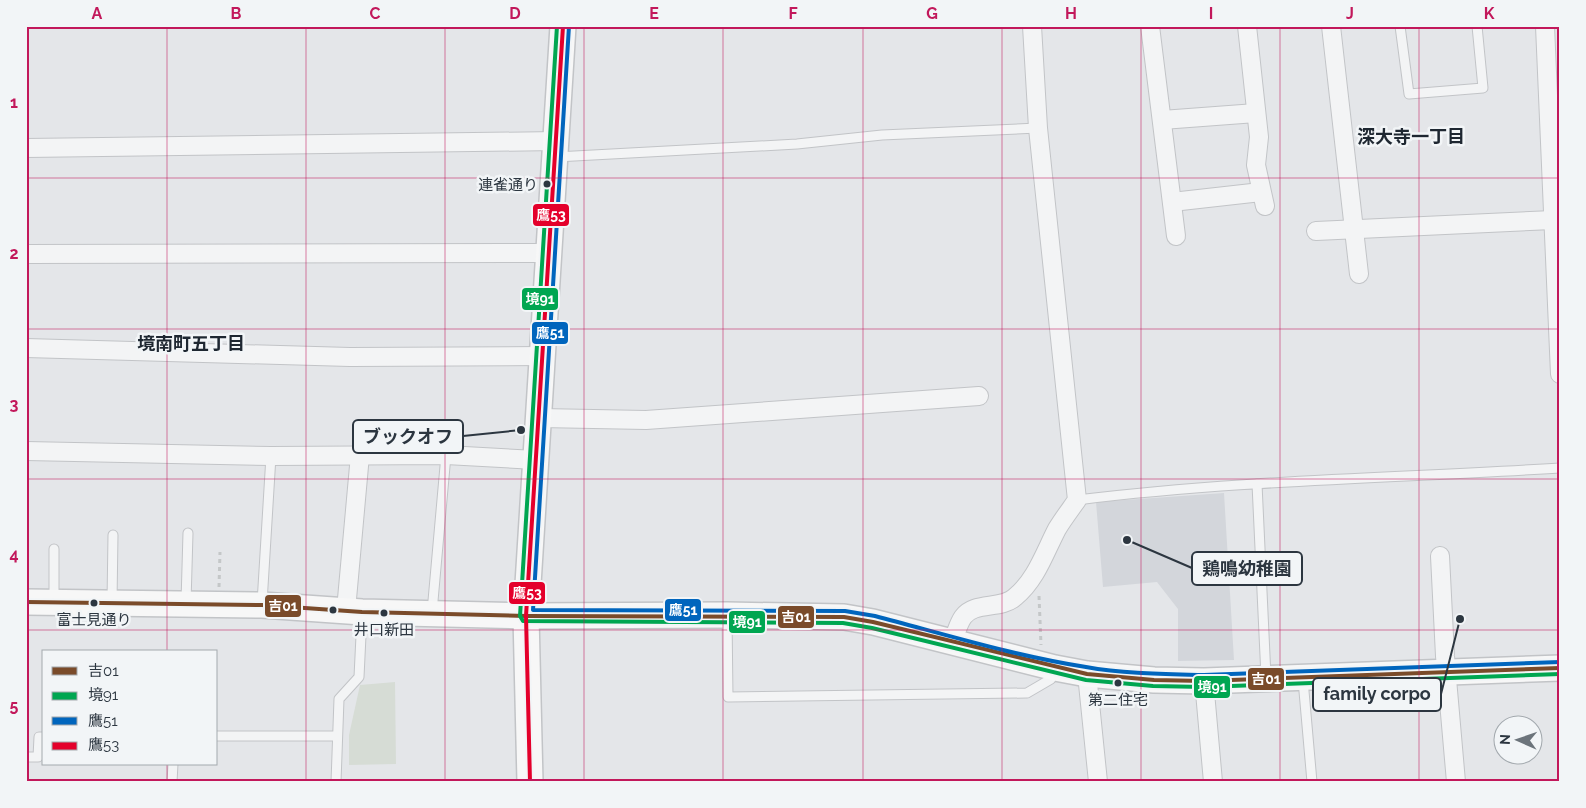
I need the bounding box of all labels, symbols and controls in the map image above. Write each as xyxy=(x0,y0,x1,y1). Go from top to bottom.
text: A xyxy=(92,4,103,23)
text: B xyxy=(231,4,242,23)
text: C xyxy=(370,4,381,23)
text: D xyxy=(509,4,521,23)
text: E xyxy=(649,4,659,23)
text: F xyxy=(788,4,798,23)
text: G xyxy=(926,4,938,23)
text: H xyxy=(1065,4,1077,23)
text: I xyxy=(1209,4,1213,23)
text: J xyxy=(1346,4,1354,23)
text: K xyxy=(1484,4,1495,23)
text: 1 xyxy=(10,93,18,112)
district label: 深大寺一丁目 xyxy=(1357,126,1465,147)
place label: 連雀通り xyxy=(478,176,538,194)
marker: 連雀通り xyxy=(542,179,552,189)
line badge: 鷹53 xyxy=(532,203,570,227)
text: 鷹53 xyxy=(536,207,566,223)
text: 2 xyxy=(9,244,19,263)
line badge: 境91 xyxy=(521,287,559,311)
text: 境91 xyxy=(525,291,555,307)
line badge: 鷹51 xyxy=(531,321,569,345)
text: 鷹51 xyxy=(536,325,564,341)
district label: 境南町五丁目 xyxy=(137,333,245,354)
text: 3 xyxy=(10,395,19,414)
callout: ブックオフ xyxy=(353,420,463,453)
text: ブックオフ xyxy=(363,426,453,447)
text: 4 xyxy=(9,545,19,564)
callout: 鶏鳴幼稚園 xyxy=(1192,552,1302,585)
text: 鶏鳴幼稚園 xyxy=(1202,558,1292,579)
line badge: 鷹53 xyxy=(508,581,546,605)
text: 鷹53 xyxy=(512,585,542,601)
line badge: 吉01 xyxy=(264,594,302,618)
marker: 富士見通り xyxy=(89,598,99,608)
text: 吉01 xyxy=(268,598,298,614)
line badge: 鷹51 xyxy=(664,598,702,622)
text: 鷹51 xyxy=(669,602,697,618)
unlabelled marker xyxy=(328,605,338,615)
line badge: 吉01 xyxy=(777,605,815,629)
marker: 井口新田 xyxy=(379,608,389,618)
text: 吉01 xyxy=(781,609,811,625)
line badge: 境91 xyxy=(728,610,766,634)
place label: 富士見通り xyxy=(56,611,132,629)
text: 境91 xyxy=(732,614,762,630)
place label: 井口新田 xyxy=(354,621,414,639)
legend xyxy=(42,650,218,766)
text: 吉01 xyxy=(88,662,119,680)
line badge: 吉01 xyxy=(1247,667,1285,691)
text: 吉01 xyxy=(1251,671,1281,687)
line badge: 境91 xyxy=(1193,675,1231,699)
marker: 第二住宅 xyxy=(1113,678,1123,688)
callout: family corpo xyxy=(1313,678,1441,711)
text: 境91 xyxy=(1197,679,1227,695)
text: family corpo xyxy=(1323,683,1431,704)
text: 境91 xyxy=(88,686,119,704)
place label: 第二住宅 xyxy=(1088,691,1148,709)
text: 5 xyxy=(10,696,19,715)
text: 鷹51 xyxy=(88,712,118,730)
north arrow xyxy=(1494,716,1544,766)
text: N xyxy=(1497,734,1513,745)
text: 鷹53 xyxy=(88,736,119,754)

